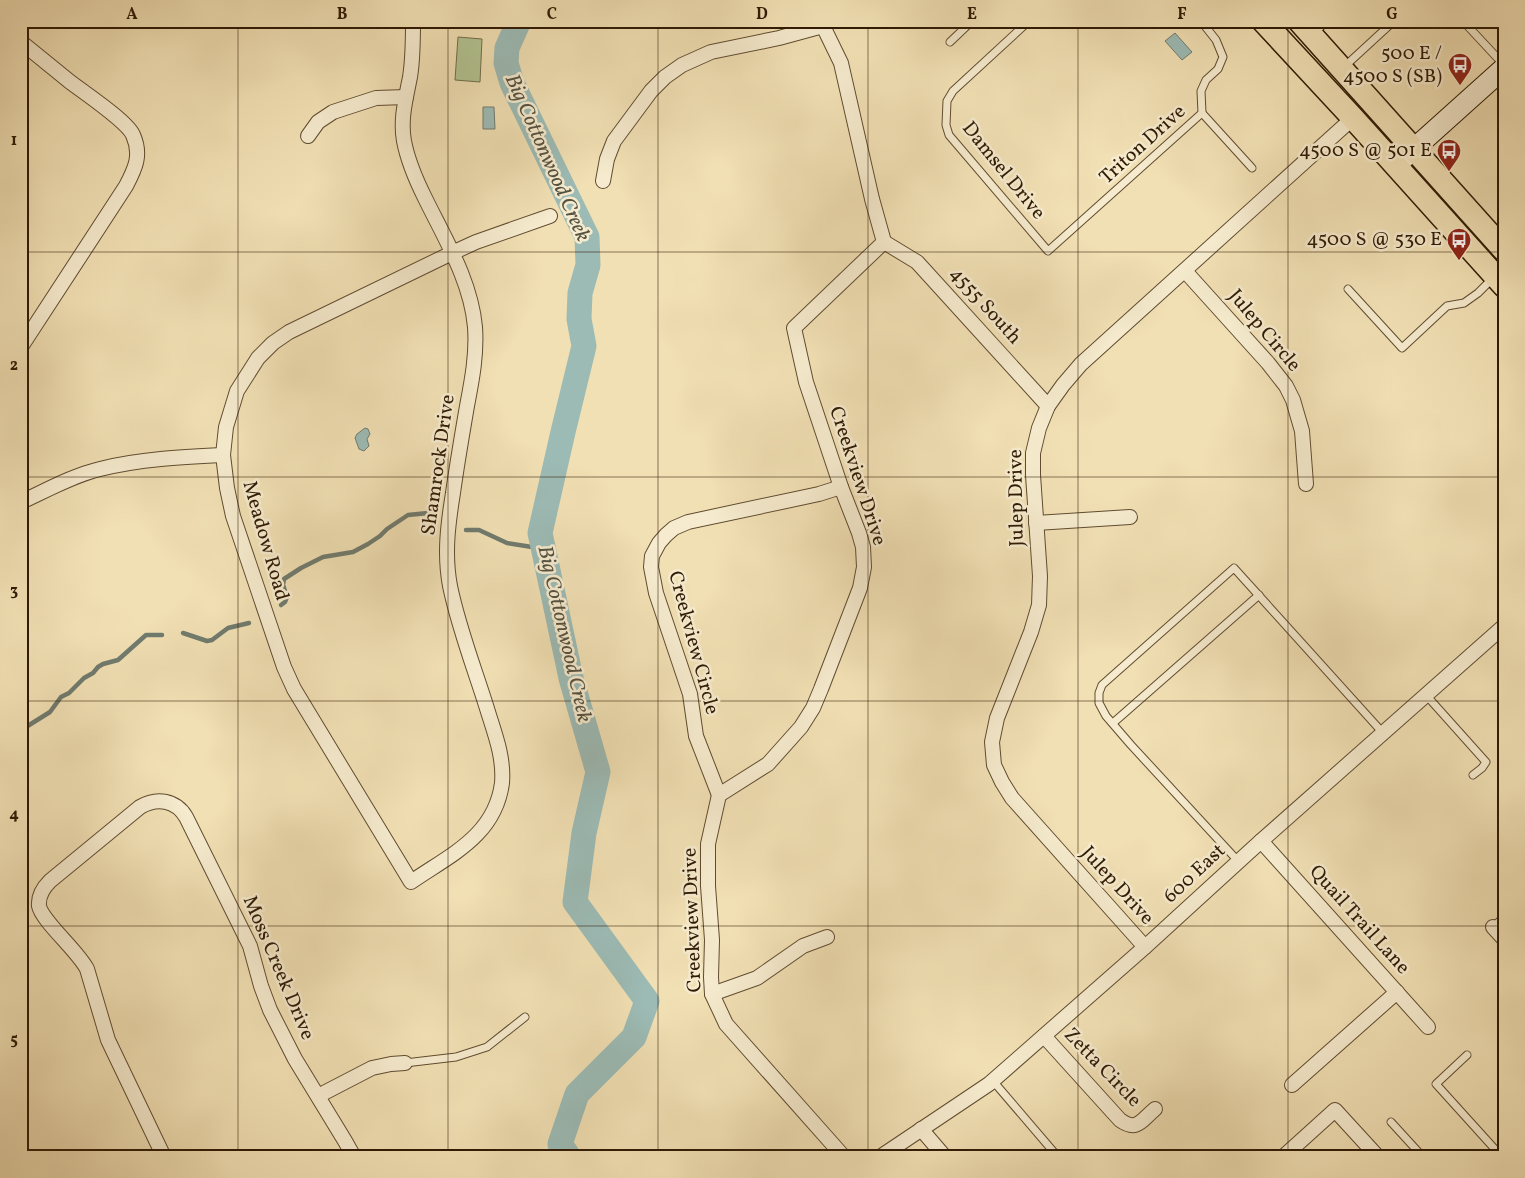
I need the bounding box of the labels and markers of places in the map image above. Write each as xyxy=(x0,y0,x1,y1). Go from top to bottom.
place label: 500 E / 4500 S (SB) xyxy=(1343,40,1442,91)
bus stop icon: 500 E / 4500 S (SB) xyxy=(1447,52,1473,86)
place label: 4500 S @ 501 E xyxy=(1299,137,1432,165)
bus stop icon: 4500 S @ 501 E xyxy=(1436,138,1462,172)
place label: 4500 S @ 530 E xyxy=(1307,226,1442,254)
bus stop icon: 4500 S @ 530 E xyxy=(1446,227,1472,261)

